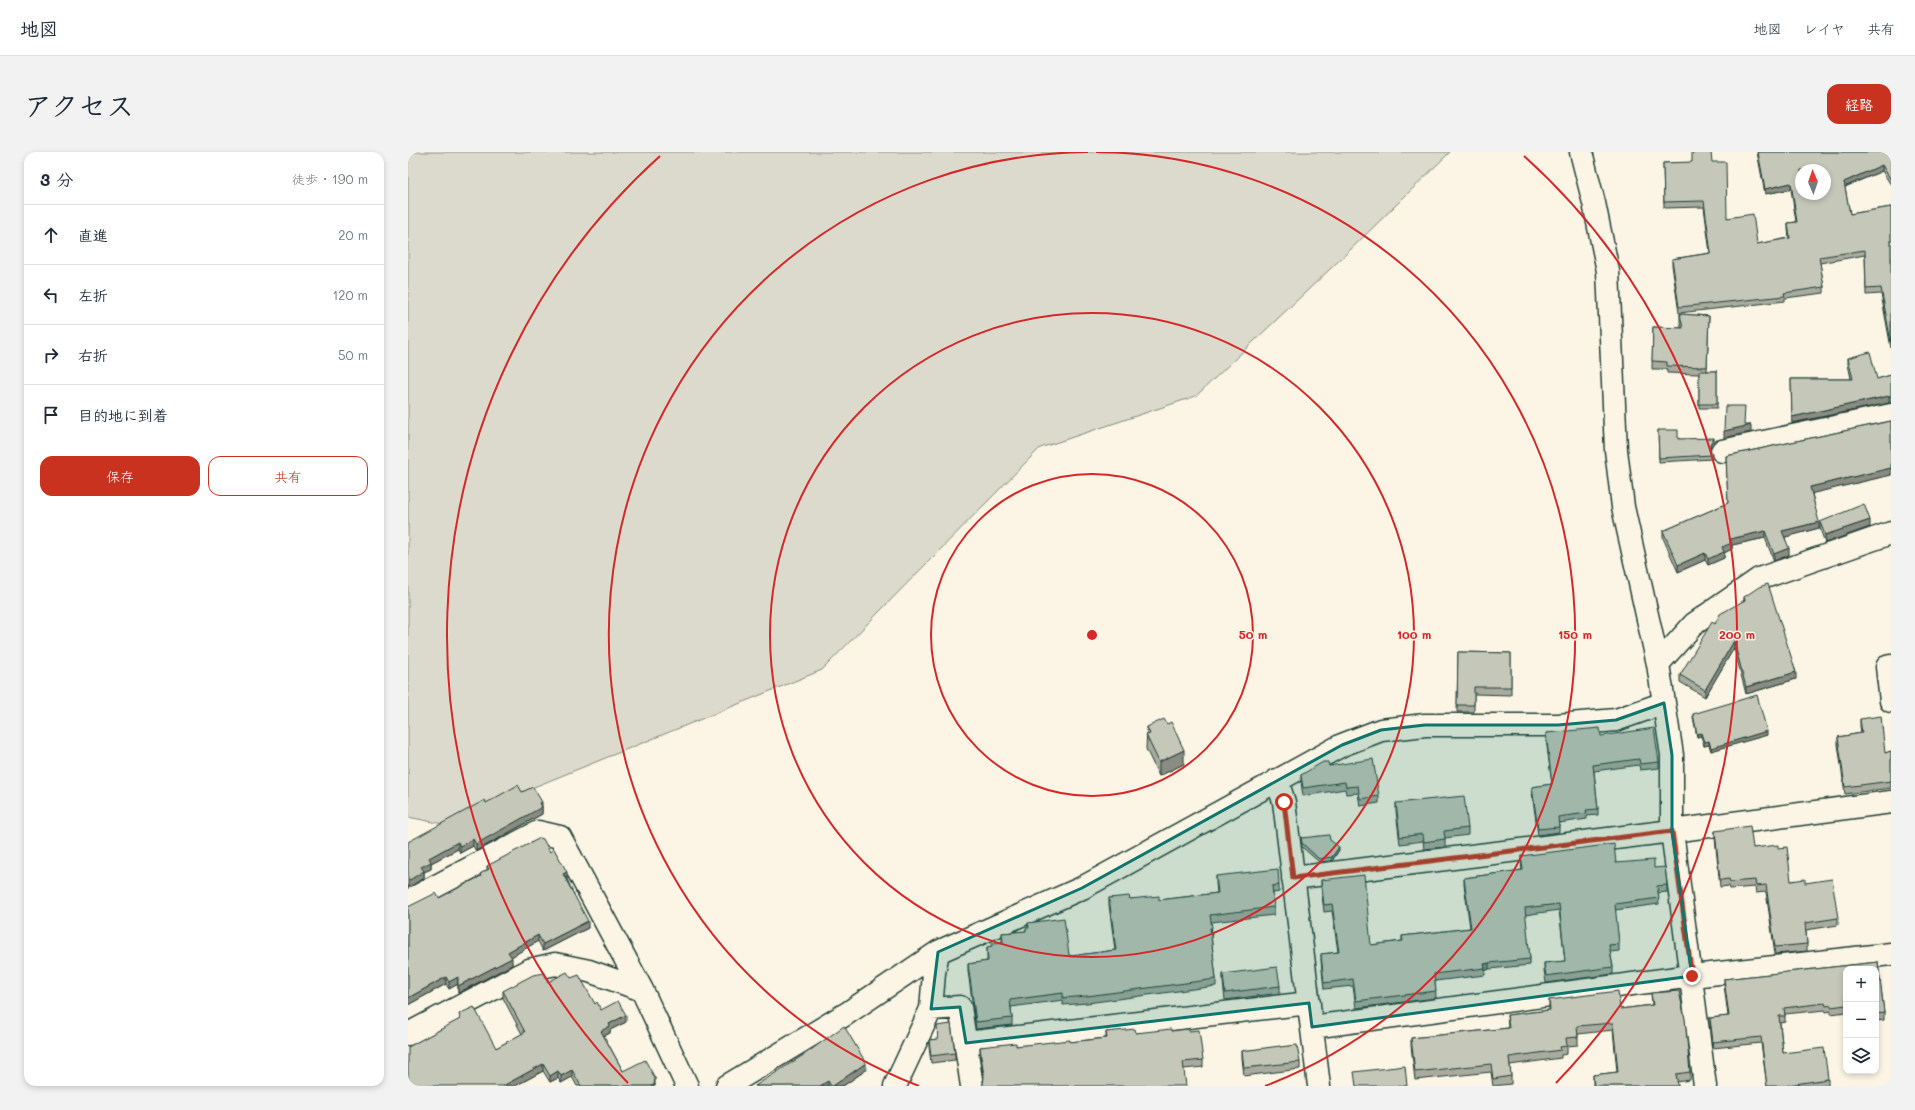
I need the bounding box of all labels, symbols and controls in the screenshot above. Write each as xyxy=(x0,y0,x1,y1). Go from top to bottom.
text: 地図 xyxy=(20,16,58,41)
text: 地図 xyxy=(1754,19,1782,38)
text: レイヤ xyxy=(1804,19,1845,38)
text: 共有 xyxy=(1867,19,1895,38)
button: 経路 xyxy=(1827,84,1891,124)
text: アクセス xyxy=(24,87,134,123)
north arrow xyxy=(1795,164,1831,200)
text: 3 分 xyxy=(40,168,73,190)
text: 徒歩 · 190 m xyxy=(292,170,368,187)
icon: ahead xyxy=(40,224,62,246)
text: 直進 xyxy=(78,225,108,245)
text: 20 m xyxy=(338,226,368,243)
icon: left xyxy=(40,284,62,306)
text: 左折 xyxy=(78,285,108,305)
text: 120 m xyxy=(332,286,368,303)
icon: right xyxy=(40,344,62,366)
text: 右折 xyxy=(78,345,108,365)
text: 50 m xyxy=(338,346,368,363)
icon: arrive xyxy=(40,404,62,426)
text: 目的地に到着 xyxy=(78,405,168,425)
button: 保存 xyxy=(40,456,200,496)
button: 共有 xyxy=(208,456,368,496)
text: 50 m xyxy=(1239,626,1267,642)
text: 100 m xyxy=(1397,626,1431,642)
text: 150 m xyxy=(1558,626,1592,642)
text: 200 m xyxy=(1719,626,1755,642)
centre of rings xyxy=(1085,628,1099,642)
route start xyxy=(1275,793,1293,811)
map controls xyxy=(1843,966,1879,1074)
button: + xyxy=(1843,966,1879,1002)
route end xyxy=(1683,967,1701,985)
button: − xyxy=(1843,1002,1879,1038)
button: layers xyxy=(1843,1038,1879,1074)

